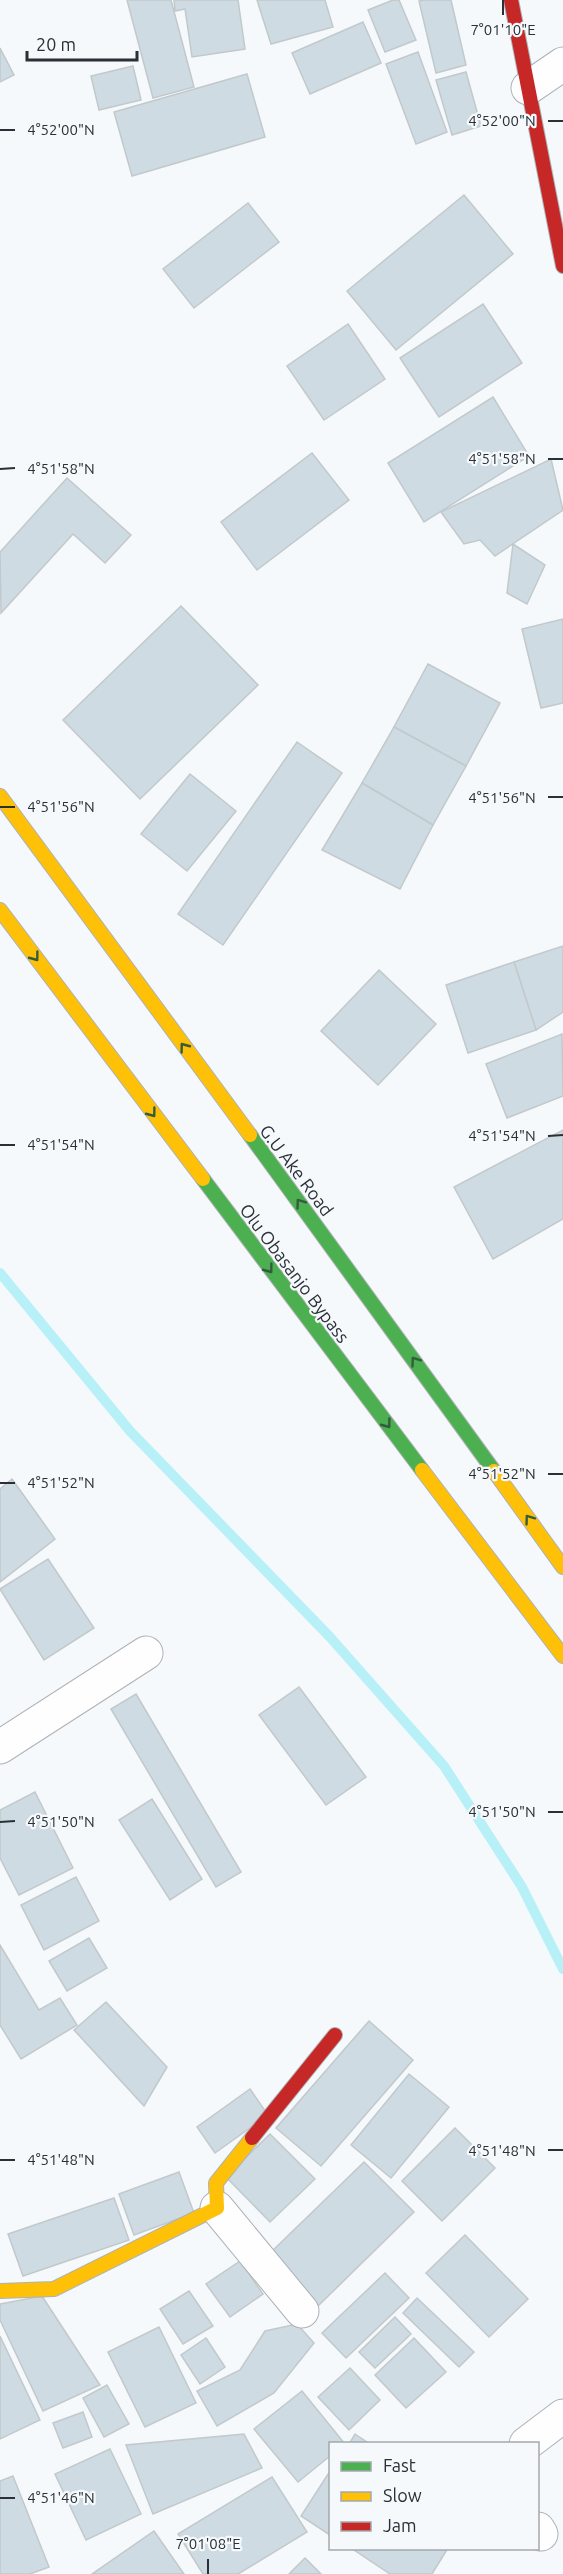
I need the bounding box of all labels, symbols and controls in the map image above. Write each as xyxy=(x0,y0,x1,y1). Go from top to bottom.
text: 7°01'10"E xyxy=(470,21,536,38)
scale bar xyxy=(27,24,136,62)
text: 20 m xyxy=(36,34,76,54)
text: 4°52'00"N xyxy=(468,112,536,129)
text: 4°52'00"N xyxy=(27,121,95,138)
text: 4°51'58"N xyxy=(468,450,536,467)
text: 4°51'58"N xyxy=(27,460,95,477)
text: 4°51'56"N xyxy=(468,789,536,806)
text: 4°51'56"N xyxy=(27,798,95,815)
one-way arrow xyxy=(28,950,39,961)
one-way arrow xyxy=(180,1043,191,1054)
one-way arrow xyxy=(144,1106,155,1117)
street label: G.U Ake Road xyxy=(256,1120,338,1220)
text: 4°51'54"N xyxy=(468,1127,536,1144)
text: 4°51'54"N xyxy=(27,1136,95,1153)
one-way arrow xyxy=(297,1199,308,1210)
street label: Olu Obasanjo Bypass xyxy=(236,1200,354,1347)
one-way arrow xyxy=(261,1262,272,1273)
one-way arrow xyxy=(411,1357,422,1368)
one-way arrow xyxy=(380,1417,391,1428)
text: 4°51'52"N xyxy=(468,1465,536,1482)
text: 4°51'52"N xyxy=(27,1474,95,1491)
one-way arrow xyxy=(525,1515,536,1526)
text: 4°51'50"N xyxy=(468,1803,536,1820)
text: 4°51'50"N xyxy=(27,1813,95,1830)
text: 4°51'48"N xyxy=(468,2142,536,2159)
text: 4°51'48"N xyxy=(27,2151,95,2168)
legend xyxy=(329,2442,539,2550)
text: Fast xyxy=(383,2455,416,2475)
text: Slow xyxy=(383,2485,422,2505)
text: 4°51'46"N xyxy=(27,2489,95,2506)
text: Jam xyxy=(383,2515,417,2535)
text: 7°01'08"E xyxy=(175,2535,241,2552)

